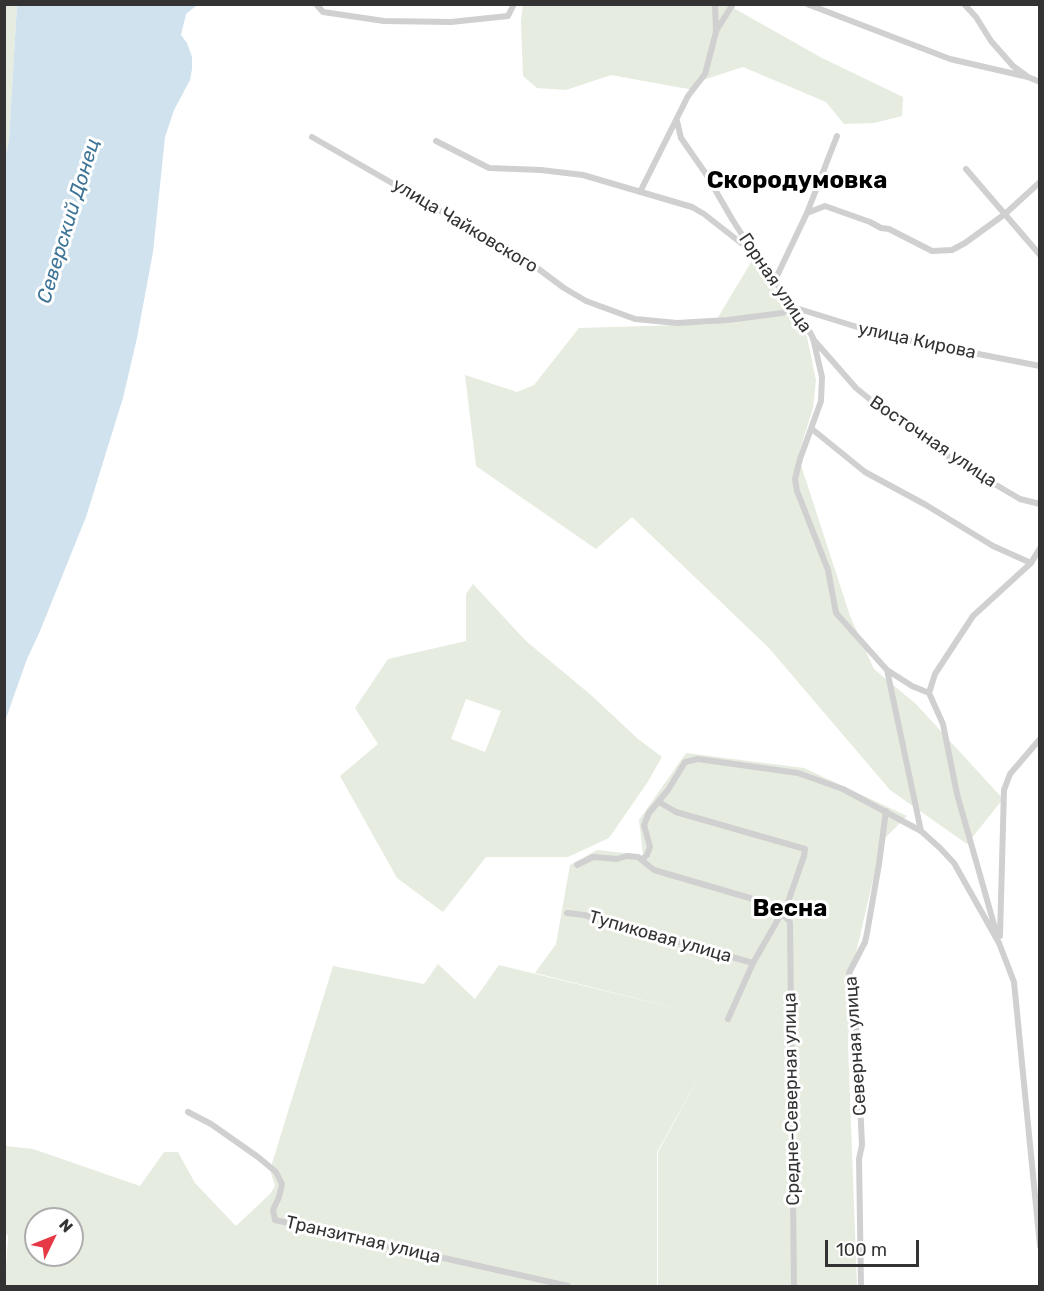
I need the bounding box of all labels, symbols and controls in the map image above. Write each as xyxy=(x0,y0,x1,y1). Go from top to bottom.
water label: Северский Донец xyxy=(33,136,105,306)
district label: Скородумовка xyxy=(707,167,887,195)
street label: улица Чайковского xyxy=(388,174,542,278)
street label: Горная улица xyxy=(734,229,816,337)
street label: улица Кирова xyxy=(856,318,978,364)
street label: Восточная улица xyxy=(865,391,1001,493)
district label: Весна xyxy=(753,895,827,923)
street label: Тупиковая улица xyxy=(586,906,734,968)
street label: Северная улица xyxy=(840,975,872,1117)
street label: Средне-Северная улица xyxy=(779,992,805,1206)
north arrow xyxy=(24,1207,84,1267)
street label: Транзитная улица xyxy=(283,1212,443,1268)
text: N xyxy=(55,1215,77,1236)
scale bar xyxy=(828,1228,922,1266)
text: 100 m xyxy=(836,1239,887,1261)

